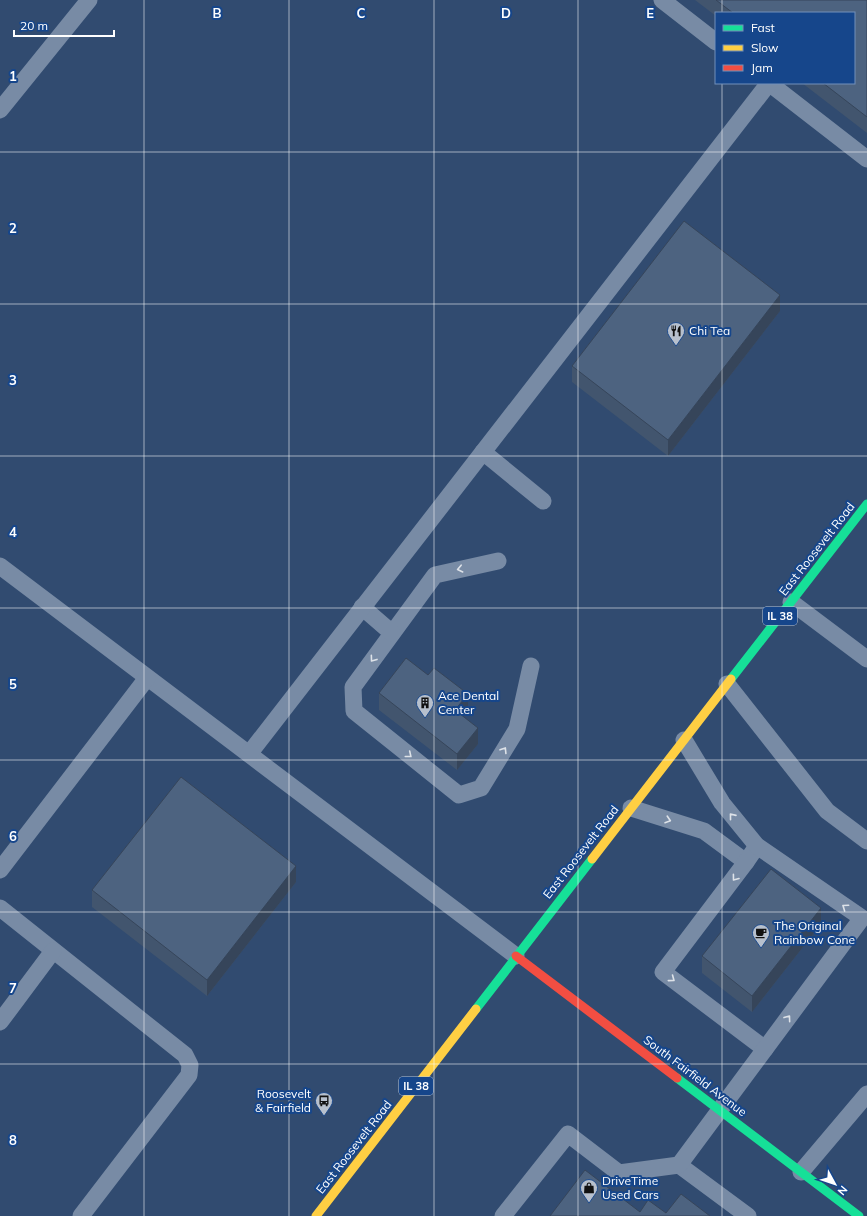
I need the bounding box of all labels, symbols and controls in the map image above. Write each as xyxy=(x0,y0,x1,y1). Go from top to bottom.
text: B xyxy=(213,5,222,21)
text: C xyxy=(357,5,366,21)
text: D xyxy=(501,5,511,21)
text: E xyxy=(646,5,654,21)
scale bar xyxy=(14,12,114,38)
legend xyxy=(715,12,855,84)
text: 20 m xyxy=(20,18,48,33)
text: Fast xyxy=(751,20,775,35)
text: Slow xyxy=(751,40,779,55)
text: Jam xyxy=(751,60,773,75)
text: 1 xyxy=(9,68,17,84)
text: 2 xyxy=(9,220,17,236)
restaurant icon: Chi Tea xyxy=(666,321,686,346)
place label: Chi Tea xyxy=(689,323,730,338)
text: 3 xyxy=(9,372,17,388)
street label: East Roosevelt Road xyxy=(776,499,858,598)
text: 4 xyxy=(9,524,17,540)
one-way arrow xyxy=(457,565,464,573)
road number: IL 38 xyxy=(763,607,797,625)
one-way arrow xyxy=(371,654,378,661)
text: 5 xyxy=(9,676,17,692)
place label: Ace Dental Center xyxy=(438,688,499,717)
building icon: Ace Dental Center xyxy=(415,693,435,718)
one-way arrow xyxy=(499,747,506,754)
one-way arrow xyxy=(405,751,412,758)
street label: East Roosevelt Road xyxy=(540,802,622,901)
one-way arrow xyxy=(729,813,736,820)
one-way arrow xyxy=(664,815,671,824)
text: 6 xyxy=(9,828,17,844)
one-way arrow xyxy=(732,873,739,880)
one-way arrow xyxy=(842,904,849,912)
place label: The Original Rainbow Cone xyxy=(774,918,855,947)
cafe icon: The Original Rainbow Cone xyxy=(751,923,771,948)
one-way arrow xyxy=(667,974,674,981)
text: 7 xyxy=(9,980,17,996)
one-way arrow xyxy=(783,1015,790,1022)
street label: South Fairfield Avenue xyxy=(641,1032,750,1119)
road number: IL 38 xyxy=(399,1077,433,1095)
place label: Roosevelt & Fairfield xyxy=(255,1086,311,1115)
bus stop icon: Roosevelt & Fairfield xyxy=(314,1091,334,1116)
street label: East Roosevelt Road xyxy=(313,1097,395,1196)
text: 8 xyxy=(9,1132,17,1148)
north arrow xyxy=(815,1164,855,1204)
place label: DriveTime Used Cars xyxy=(602,1173,659,1202)
shop icon: DriveTime Used Cars xyxy=(579,1178,599,1203)
text: N xyxy=(835,1183,851,1198)

